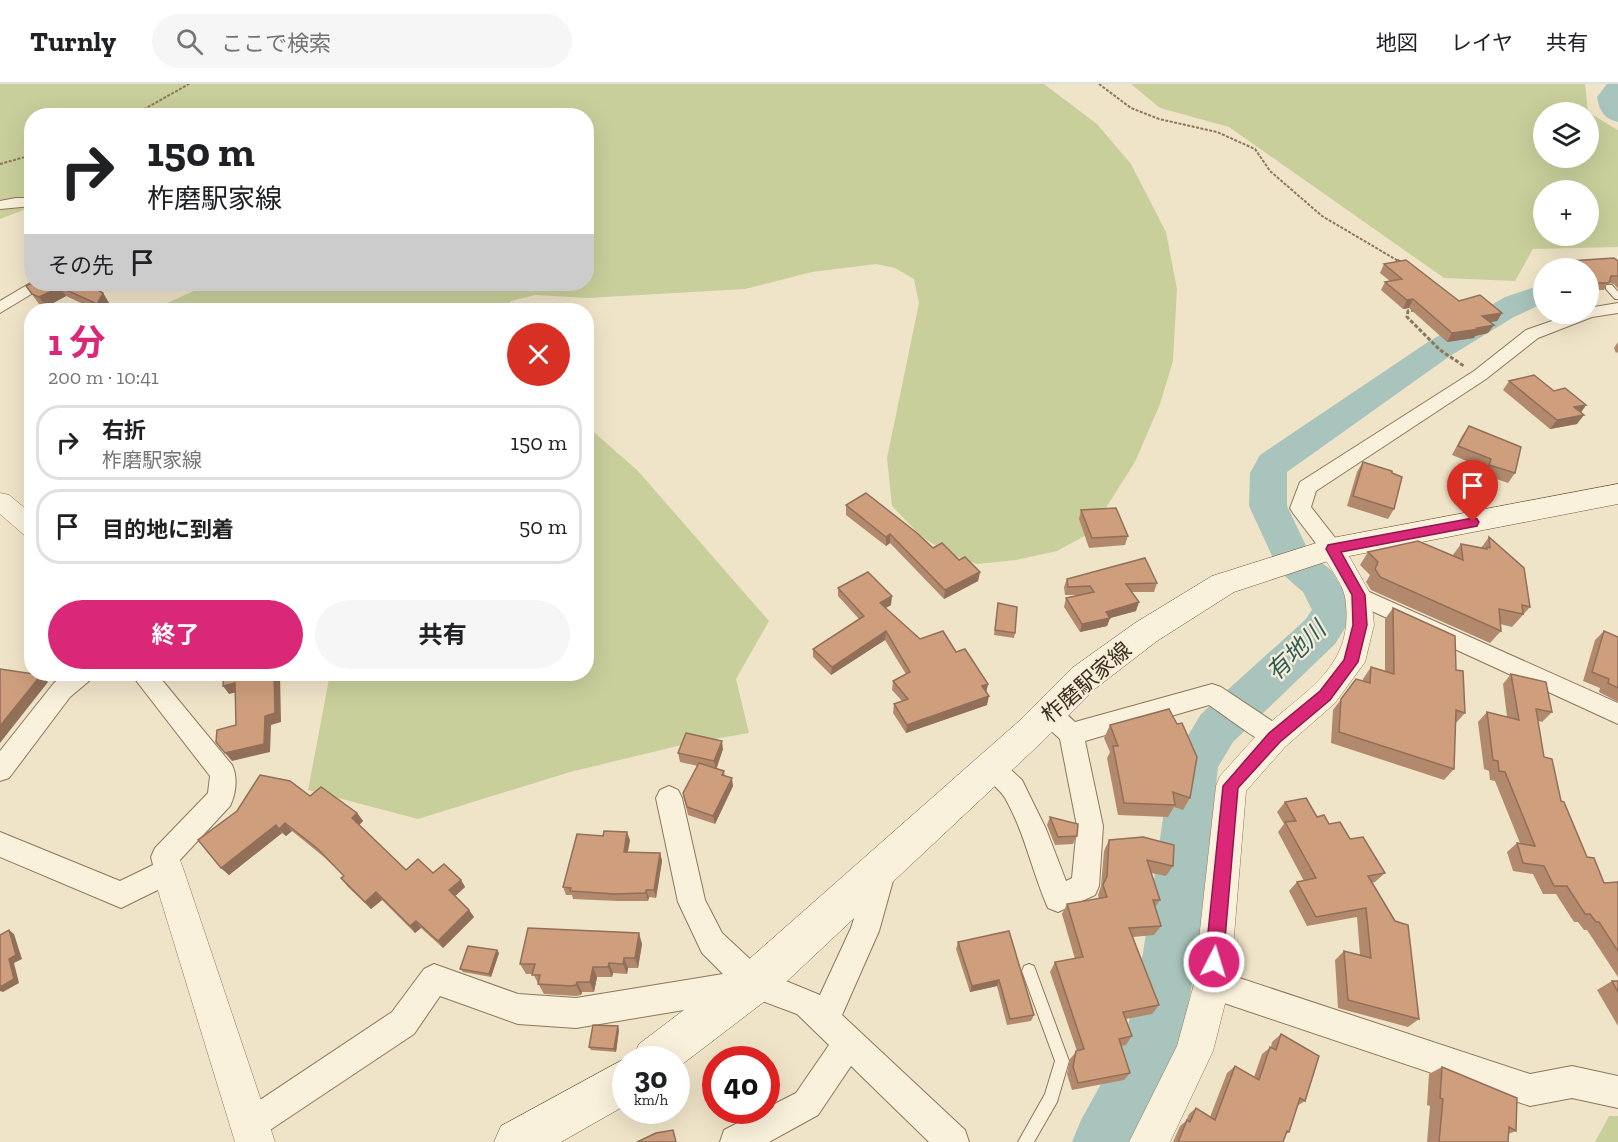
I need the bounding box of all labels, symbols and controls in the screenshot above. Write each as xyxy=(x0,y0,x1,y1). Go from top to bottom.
search box xyxy=(152,14,572,68)
text: Turnly xyxy=(30,25,116,58)
icon: search xyxy=(173,25,206,58)
text: ここで検索 xyxy=(221,30,331,57)
text: 地図 xyxy=(1376,30,1418,55)
text: レイヤ xyxy=(1451,30,1513,55)
text: 共有 xyxy=(1546,30,1588,55)
map controls xyxy=(1533,102,1599,324)
button: layers xyxy=(1533,102,1599,168)
text: 150 m xyxy=(147,126,255,177)
icon: right xyxy=(48,132,126,210)
button: + xyxy=(1533,180,1599,246)
text: 柞磨駅家線 xyxy=(147,183,282,215)
icon: arrive xyxy=(126,246,159,279)
text: その先 xyxy=(48,252,114,279)
button: − xyxy=(1533,258,1599,324)
text: 1 分 xyxy=(48,321,105,364)
button: close xyxy=(507,323,570,386)
text: 200 m · 10:41 xyxy=(48,365,159,389)
text: 右折 xyxy=(102,417,146,444)
icon: right xyxy=(51,426,84,459)
text: 150 m xyxy=(511,429,567,456)
text: 柞磨駅家線 xyxy=(102,448,202,472)
pin xyxy=(1447,460,1498,522)
icon: arrive xyxy=(1456,469,1489,502)
icon: arrive xyxy=(51,510,84,543)
text: 50 m xyxy=(519,513,567,540)
text: 目的地に到着 xyxy=(102,516,234,543)
button: 終了 xyxy=(48,600,303,669)
button: 共有 xyxy=(315,600,570,669)
water label: 有地川 xyxy=(1260,613,1333,686)
street label: 柞磨駅家線 xyxy=(1036,636,1137,729)
position arrow xyxy=(1182,930,1246,994)
speed limit sign: 40 xyxy=(702,1046,780,1124)
text: 30 xyxy=(634,1060,668,1096)
text: km/h xyxy=(634,1091,668,1109)

